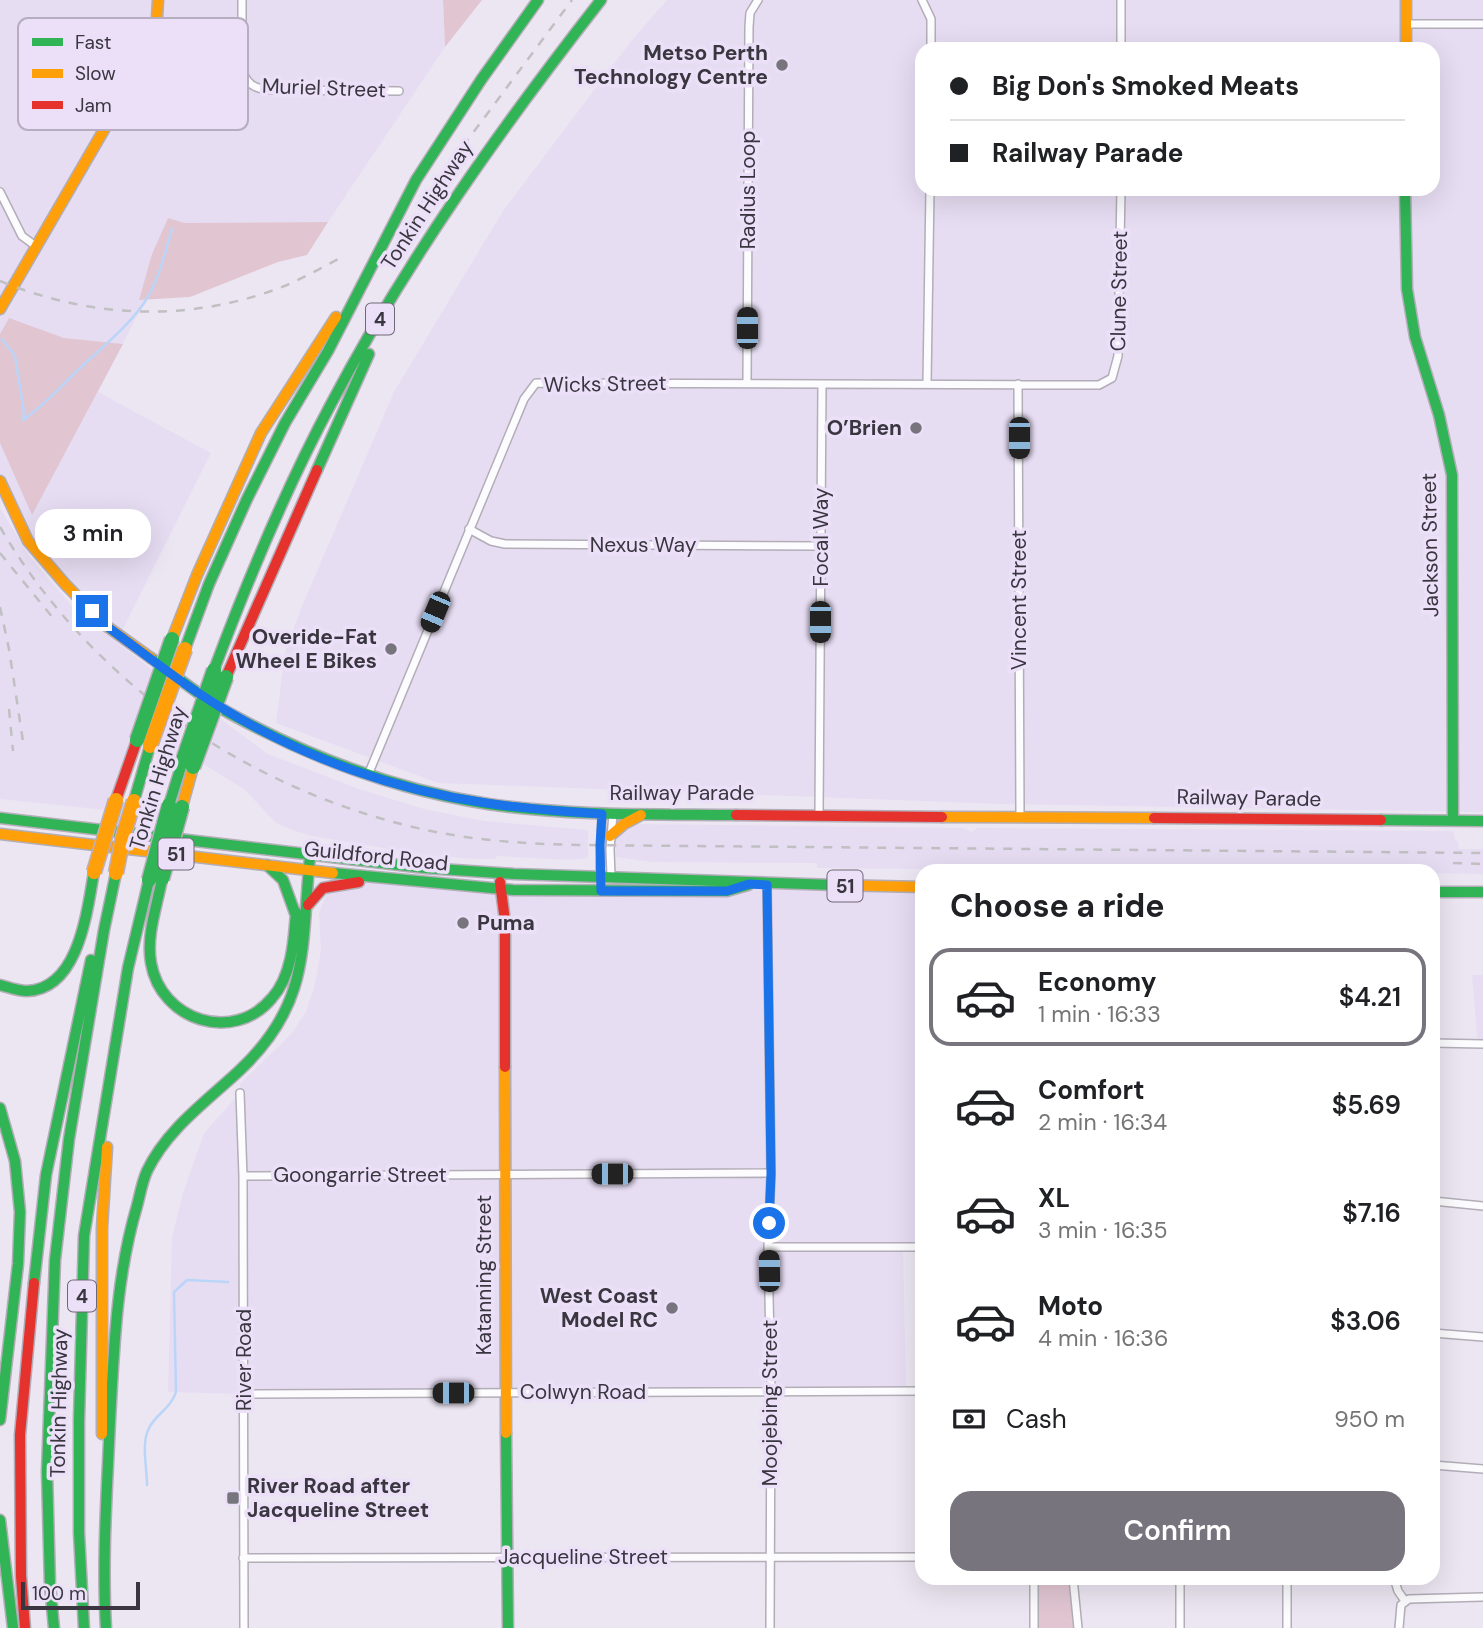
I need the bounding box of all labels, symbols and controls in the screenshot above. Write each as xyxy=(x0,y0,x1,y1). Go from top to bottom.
legend xyxy=(18,18,248,130)
text: Fast xyxy=(75,30,111,55)
place label: Metso Perth Technology Centre xyxy=(574,39,768,91)
marker: Metso Perth Technology Centre xyxy=(774,57,790,73)
text: Slow xyxy=(75,61,116,86)
text: Big Don's Smoked Meats xyxy=(992,69,1299,103)
street label: Muriel Street xyxy=(261,72,387,104)
text: Jam xyxy=(75,93,112,118)
street label: Radius Loop xyxy=(734,131,762,249)
street label: Tonkin Highway xyxy=(375,135,480,275)
text: Railway Parade xyxy=(992,136,1183,170)
street label: Clune Street xyxy=(1104,230,1134,352)
road number: 4 xyxy=(366,304,394,334)
car xyxy=(737,307,758,349)
street label: Wicks Street xyxy=(543,369,667,399)
place label: O’Brien xyxy=(827,414,902,442)
car xyxy=(1009,417,1030,459)
marker: O’Brien xyxy=(908,420,924,436)
street label: Jackson Street xyxy=(1415,473,1445,617)
street label: Focal Way xyxy=(807,487,835,587)
callout: 3 min xyxy=(34,510,150,558)
text: 3 min xyxy=(63,518,123,548)
street label: Vincent Street xyxy=(1005,530,1033,670)
street label: Nexus Way xyxy=(590,531,697,559)
car xyxy=(418,589,453,635)
route end xyxy=(76,595,108,627)
car xyxy=(810,601,831,643)
place label: Overide-Fat Wheel E Bikes xyxy=(235,623,377,675)
marker: Overide-Fat Wheel E Bikes xyxy=(383,641,399,657)
street label: Tonkin Highway xyxy=(123,702,193,853)
street label: Railway Parade xyxy=(610,779,754,807)
street label: Railway Parade xyxy=(1176,783,1322,813)
street label: Guildford Road xyxy=(302,834,450,878)
road number: 51 xyxy=(158,838,194,870)
road number: 51 xyxy=(828,870,862,902)
text: Choose a ride xyxy=(950,885,1165,927)
place label: Puma xyxy=(477,909,535,937)
marker: Puma xyxy=(455,915,471,931)
text: Economy xyxy=(1038,965,1156,999)
icon: car xyxy=(954,966,1017,1029)
text: $4.21 xyxy=(1339,980,1401,1014)
text: 1 min · 16:33 xyxy=(1038,999,1161,1029)
text: Comfort xyxy=(1038,1073,1144,1107)
icon: car xyxy=(954,1074,1017,1137)
text: $5.69 xyxy=(1332,1088,1401,1122)
text: 2 min · 16:34 xyxy=(1038,1107,1167,1137)
street label: Goongarrie Street xyxy=(273,1161,447,1189)
car xyxy=(592,1164,634,1185)
text: XL xyxy=(1038,1181,1070,1215)
icon: car xyxy=(954,1182,1017,1245)
street label: Katanning Street xyxy=(470,1195,498,1355)
text: $7.16 xyxy=(1342,1196,1401,1230)
route start xyxy=(753,1207,785,1239)
text: 3 min · 16:35 xyxy=(1038,1215,1168,1245)
car xyxy=(759,1250,780,1292)
road number: 4 xyxy=(68,1280,96,1312)
place label: West Coast Model RC xyxy=(540,1282,658,1334)
text: Moto xyxy=(1038,1289,1103,1323)
icon: car xyxy=(954,1290,1017,1353)
marker: West Coast Model RC xyxy=(664,1300,680,1316)
text: $3.06 xyxy=(1330,1304,1401,1338)
street label: River Road xyxy=(230,1309,258,1411)
street label: Moojebing Street xyxy=(756,1320,784,1486)
text: 4 min · 16:36 xyxy=(1038,1323,1168,1353)
street label: Tonkin Highway xyxy=(44,1328,74,1478)
street label: Colwyn Road xyxy=(520,1378,646,1406)
car xyxy=(433,1383,475,1404)
icon: cash xyxy=(950,1400,988,1438)
text: Cash xyxy=(1006,1402,1067,1436)
text: 950 m xyxy=(1334,1404,1405,1434)
place label: River Road after Jacqueline Street xyxy=(247,1472,429,1524)
marker: River Road after Jacqueline Street xyxy=(225,1490,241,1506)
button: Confirm xyxy=(950,1491,1405,1571)
street label: Jacqueline Street xyxy=(498,1543,668,1571)
scale bar xyxy=(21,1579,140,1611)
text: 100 m xyxy=(32,1581,86,1606)

